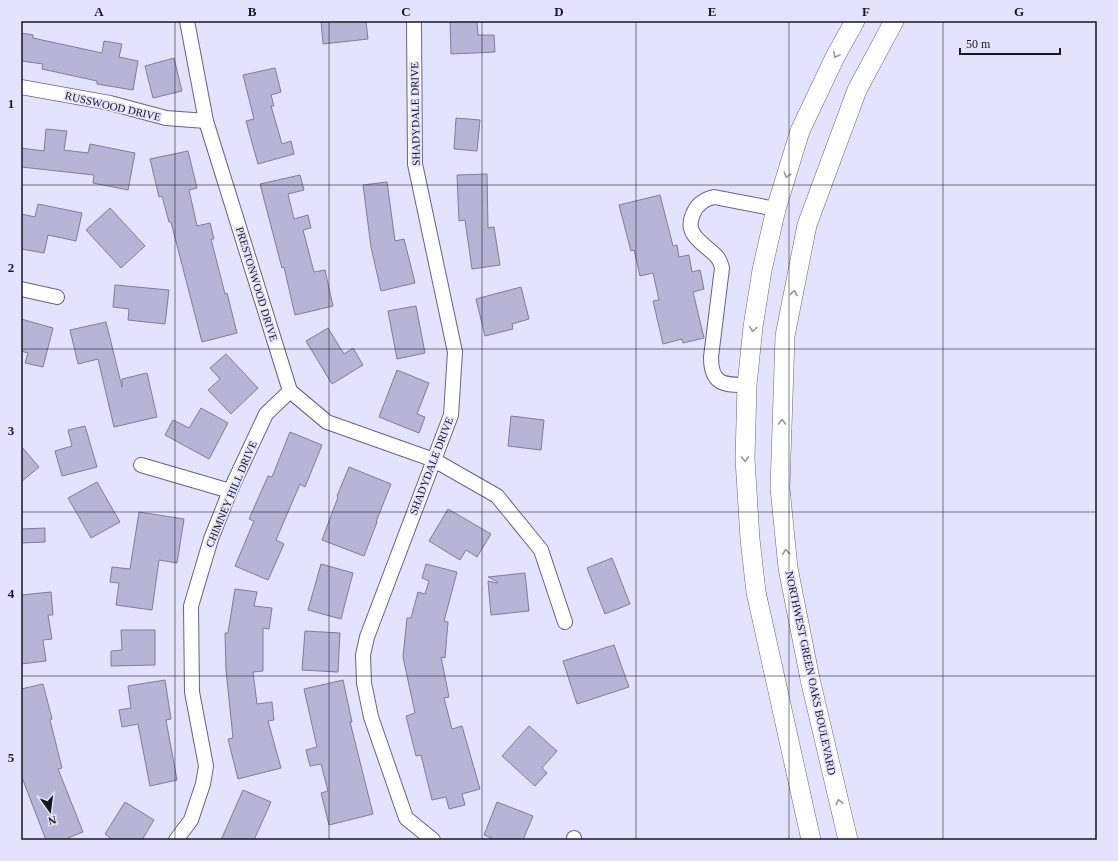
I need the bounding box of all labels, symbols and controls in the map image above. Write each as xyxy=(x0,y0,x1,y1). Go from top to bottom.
text: A xyxy=(94,4,104,19)
text: B xyxy=(248,4,257,19)
text: C xyxy=(401,4,411,19)
text: D xyxy=(554,4,564,19)
text: E xyxy=(708,4,716,19)
text: F xyxy=(862,4,870,19)
text: G xyxy=(1014,4,1024,19)
scale bar xyxy=(960,30,1060,56)
text: 50 m xyxy=(966,37,991,51)
one-way arrow xyxy=(833,51,841,58)
street label: SHADYDALE DRIVE xyxy=(408,62,422,166)
street label: RUSSWOOD DRIVE xyxy=(64,89,162,123)
text: 1 xyxy=(8,96,14,111)
one-way arrow xyxy=(783,171,792,178)
street label: PRESTONWOOD DRIVE xyxy=(234,225,280,343)
text: 2 xyxy=(8,260,14,275)
one-way arrow xyxy=(789,290,797,296)
one-way arrow xyxy=(749,326,758,332)
street label: SHADYDALE DRIVE xyxy=(407,415,455,516)
one-way arrow xyxy=(778,419,786,425)
text: 3 xyxy=(8,423,15,438)
street label: CHIMNEY HILL DRIVE xyxy=(203,439,259,549)
one-way arrow xyxy=(741,456,749,462)
one-way arrow xyxy=(782,549,791,555)
street label: NORTHWEST GREEN OAKS BOULEVARD xyxy=(783,570,839,776)
text: 4 xyxy=(8,586,15,601)
text: 5 xyxy=(8,750,15,765)
north arrow xyxy=(30,791,70,831)
one-way arrow xyxy=(835,799,843,805)
text: N xyxy=(47,814,58,827)

